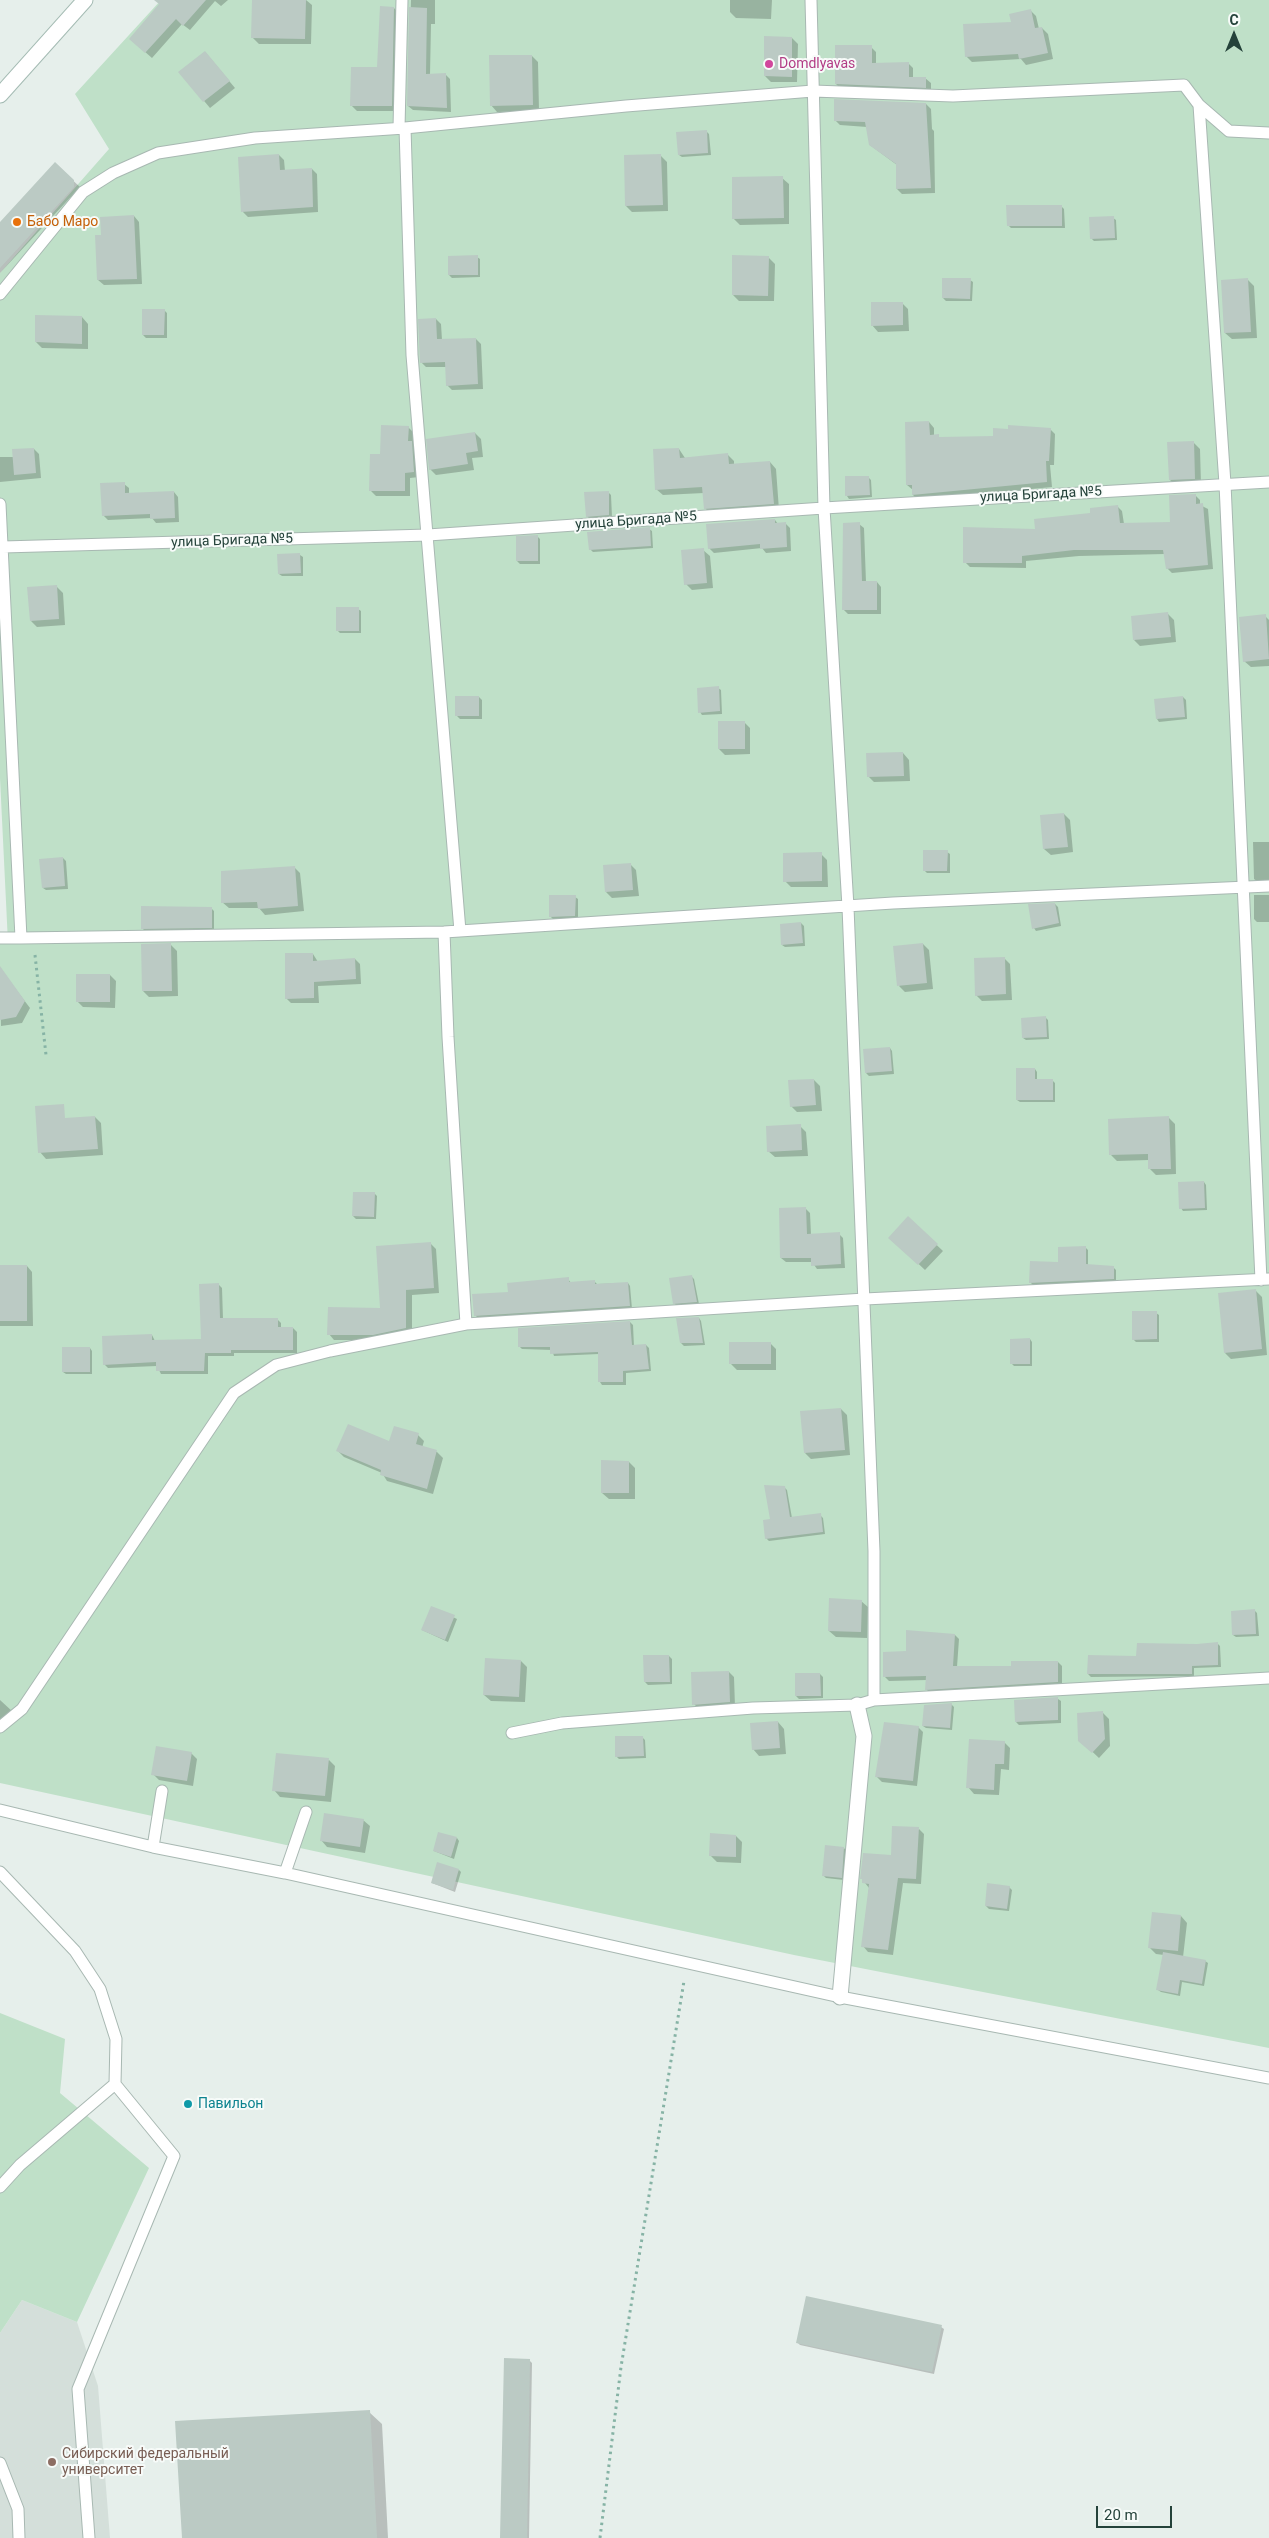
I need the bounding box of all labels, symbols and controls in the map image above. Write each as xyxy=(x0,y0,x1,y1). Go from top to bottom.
north arrow xyxy=(1209,10,1259,60)
text: С xyxy=(1229,12,1239,28)
place label: Domdlyavas xyxy=(779,56,855,72)
marker: Domdlyavas xyxy=(763,58,775,70)
place label: Бабо Маро xyxy=(27,214,98,230)
marker: Бабо Маро xyxy=(11,216,23,228)
street label: улица Бригада №5 xyxy=(980,483,1102,507)
street label: улица Бригада №5 xyxy=(575,508,697,534)
street label: улица Бригада №5 xyxy=(171,530,293,552)
place label: Павильон xyxy=(198,2096,263,2112)
marker: Павильон xyxy=(182,2098,194,2110)
place label: Сибирский федеральный университет xyxy=(62,2446,229,2478)
marker: Сибирский федеральный университет xyxy=(46,2456,58,2468)
scale bar xyxy=(1099,2496,1175,2528)
text: 20 m xyxy=(1104,2506,1138,2524)

